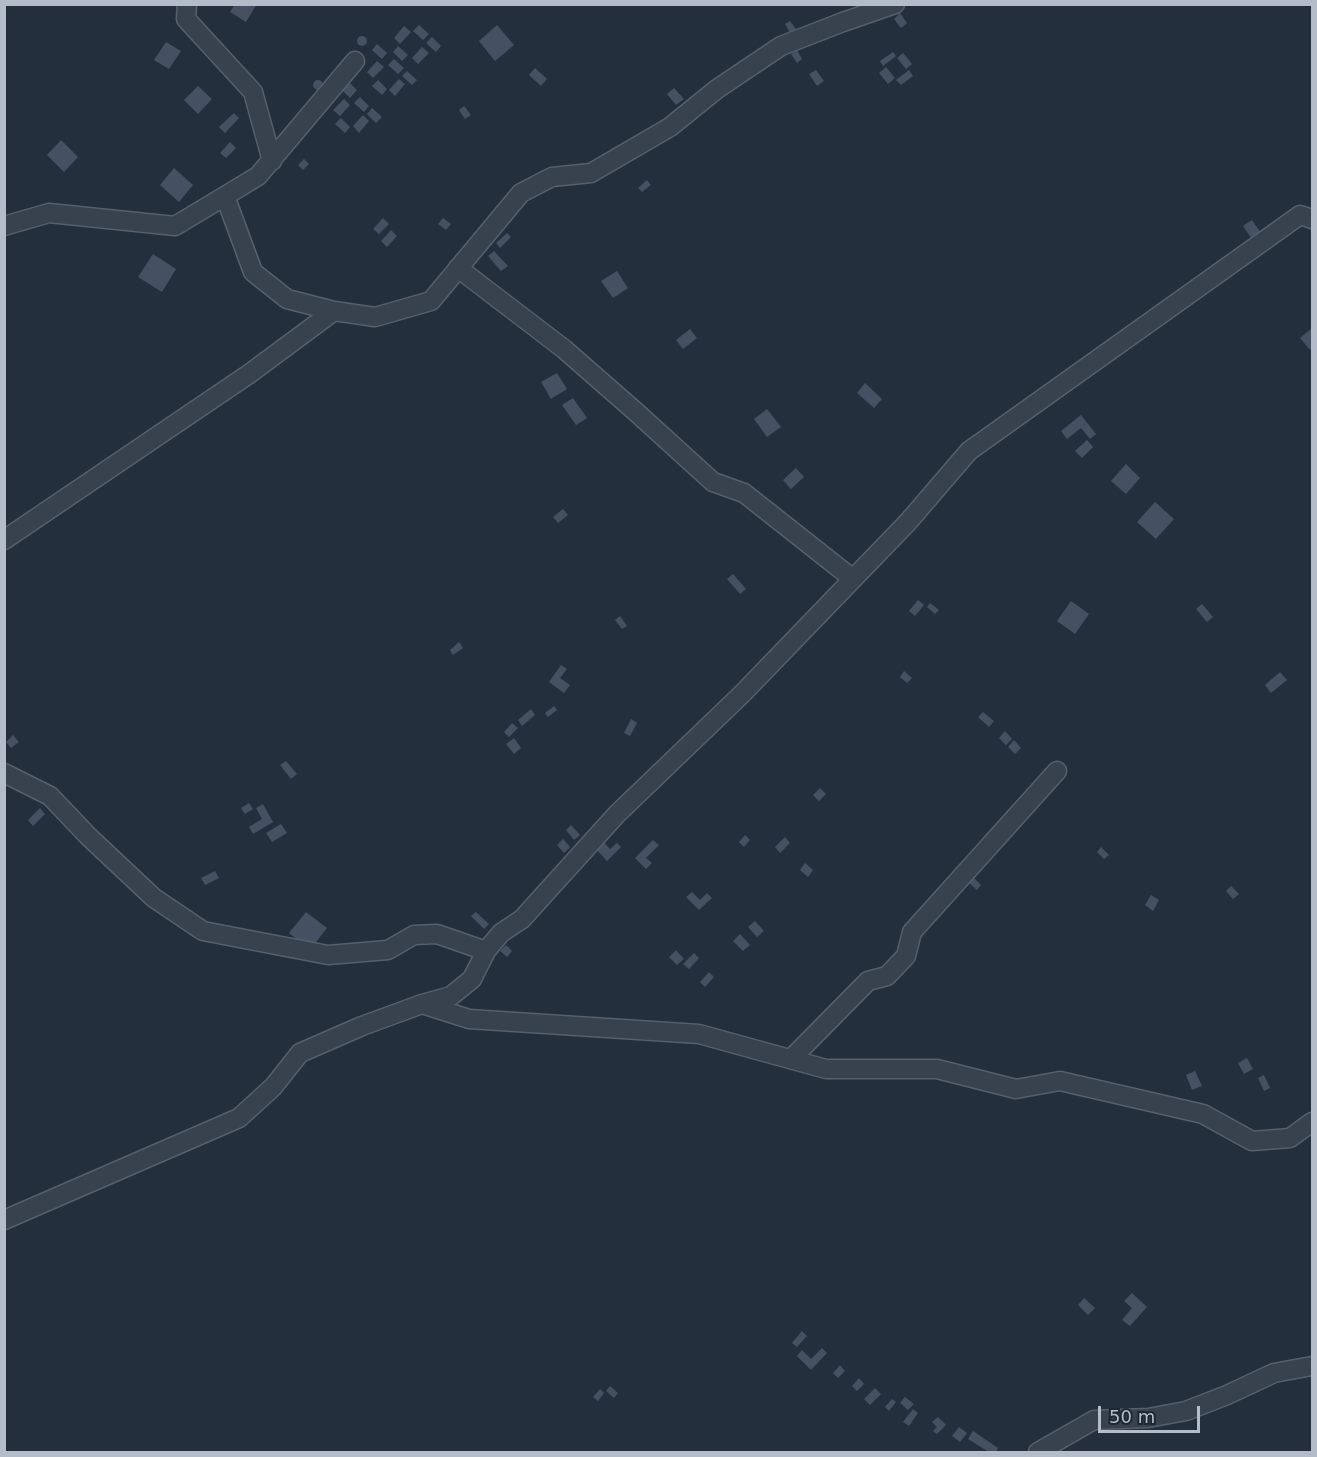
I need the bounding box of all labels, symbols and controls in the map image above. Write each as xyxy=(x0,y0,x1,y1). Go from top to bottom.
scale bar xyxy=(1101,1394,1203,1432)
text: 50 m xyxy=(1109,1406,1155,1427)

